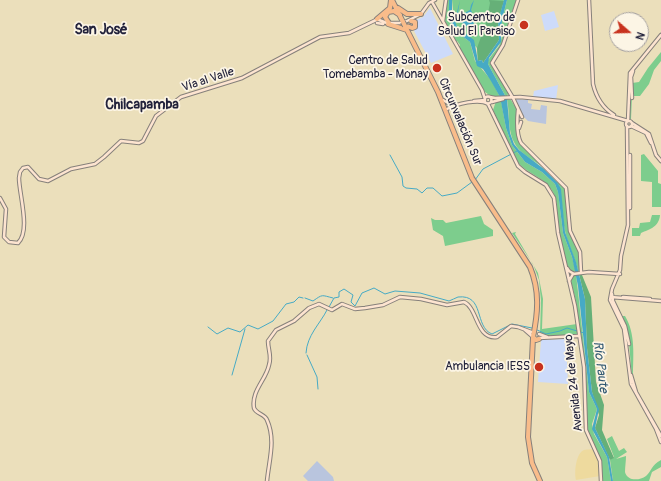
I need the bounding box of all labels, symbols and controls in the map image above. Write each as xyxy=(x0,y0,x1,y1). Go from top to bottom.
place label: Subcentro de Salud El Paraiso xyxy=(438,11,515,39)
north arrow xyxy=(609,12,649,52)
marker: Subcentro de Salud El Paraiso xyxy=(518,19,530,31)
district label: San José xyxy=(74,22,128,38)
text: N xyxy=(632,30,647,42)
place label: Centro de Salud Tomebamba - Monay xyxy=(323,54,428,82)
marker: Centro de Salud Tomebamba - Monay xyxy=(431,62,443,74)
street label: Vía al Valle xyxy=(180,65,236,95)
street label: Circunvalación Sur xyxy=(435,76,485,168)
district label: Chilcapamba xyxy=(105,97,179,113)
street label: Avenida 24 de Mayo xyxy=(562,334,586,432)
water label: Río Paute xyxy=(589,340,611,394)
place label: Ambulancia IESS xyxy=(445,360,530,374)
marker: Ambulancia IESS xyxy=(533,361,545,373)

